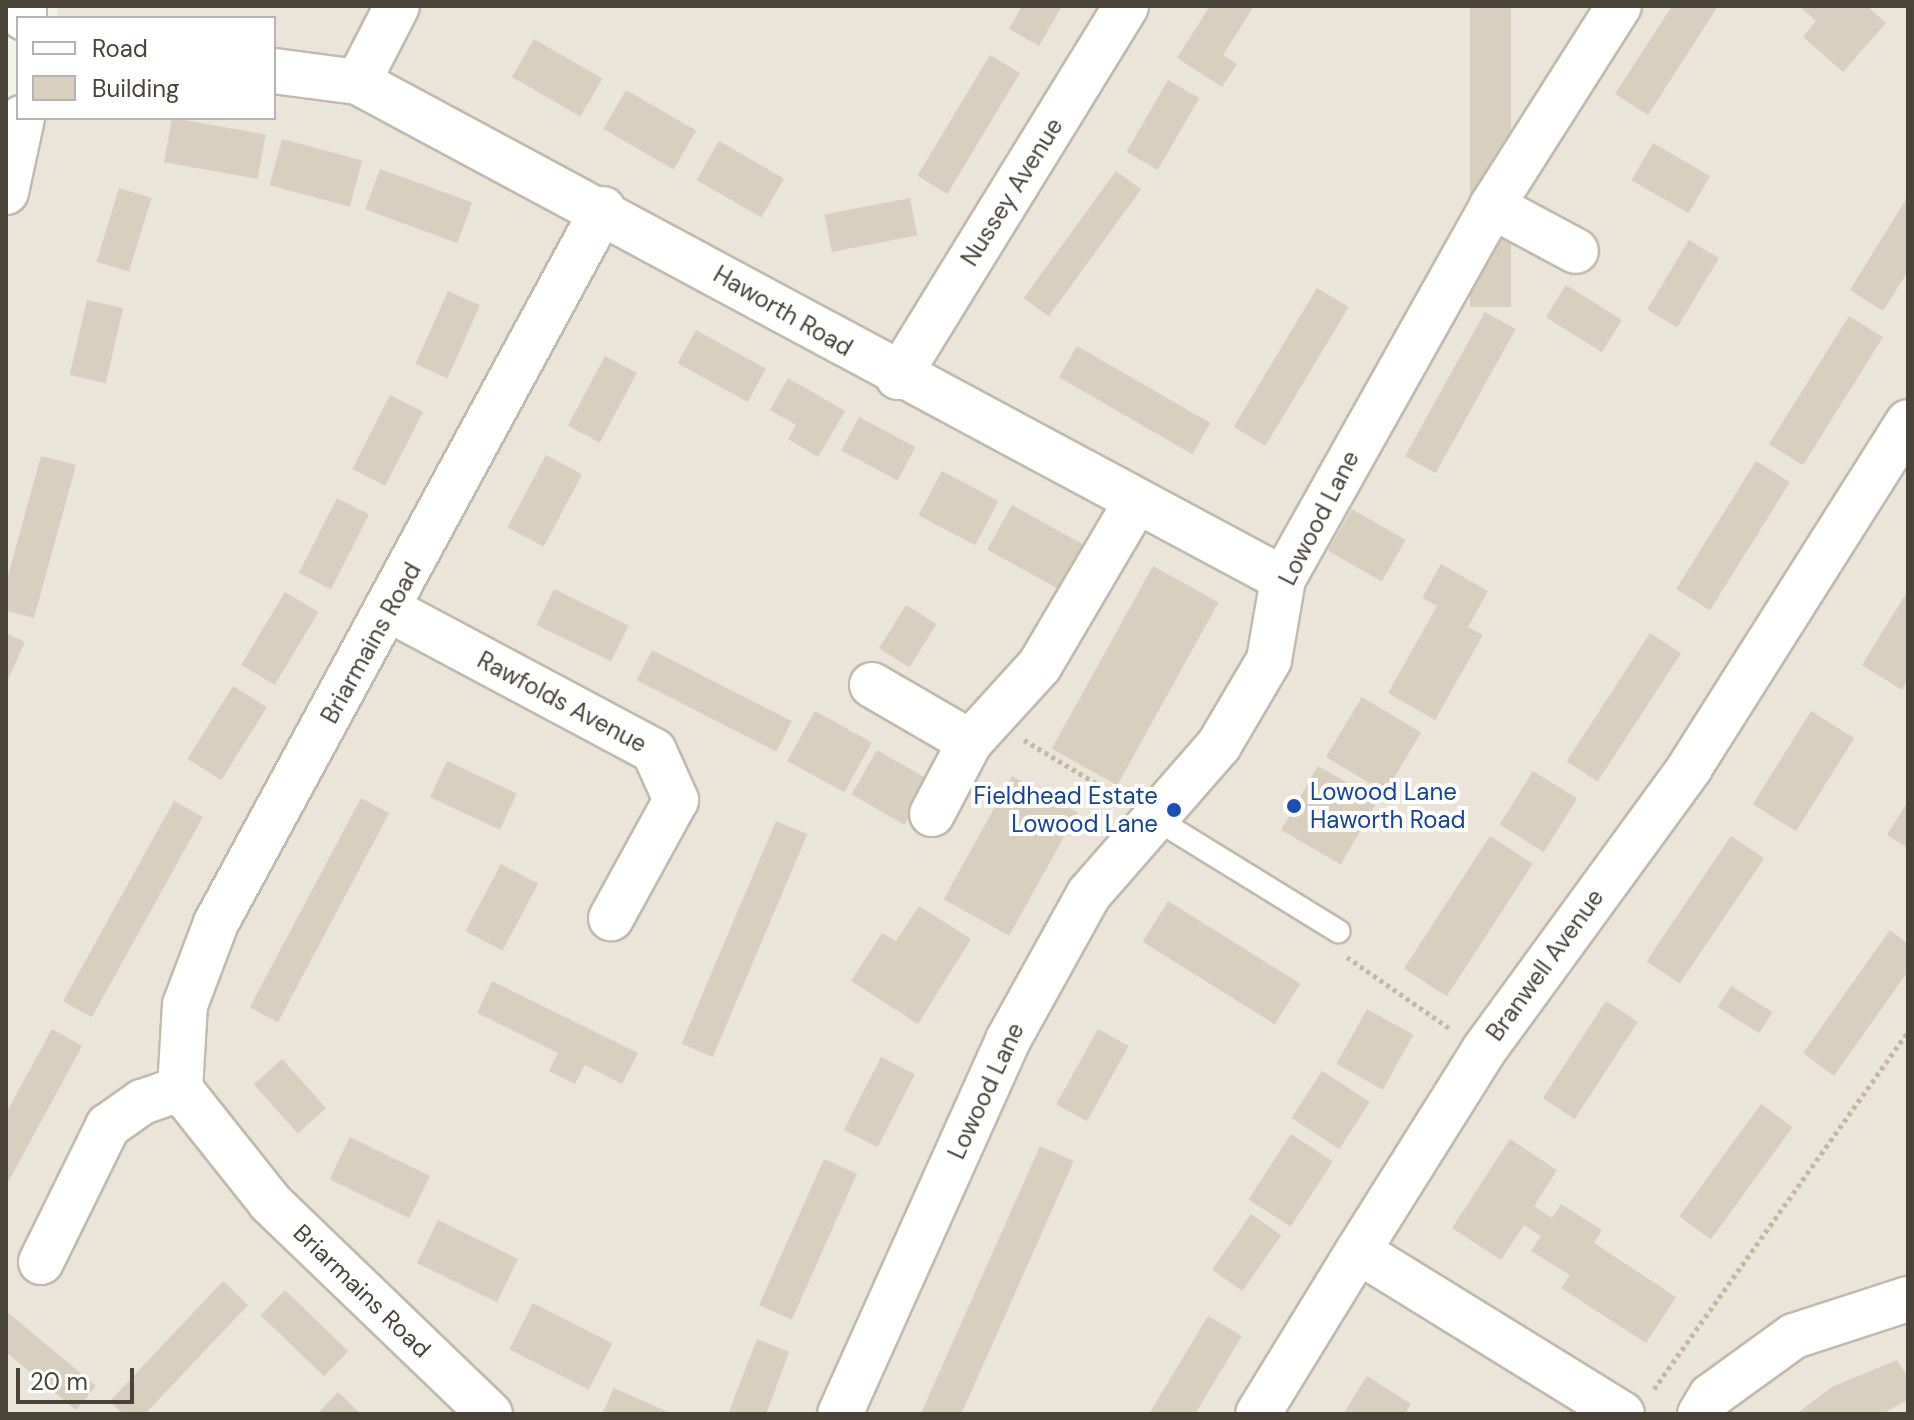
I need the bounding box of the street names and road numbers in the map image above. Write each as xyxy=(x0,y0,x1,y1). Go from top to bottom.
street label: Nussey Avenue xyxy=(955,113,1069,271)
street label: Haworth Road xyxy=(708,260,858,362)
street label: Lowood Lane xyxy=(1273,446,1365,590)
street label: Briarmains Road xyxy=(315,558,427,728)
street label: Rawfolds Avenue xyxy=(473,645,651,759)
street label: Branwell Avenue xyxy=(1480,884,1610,1046)
street label: Lowood Lane xyxy=(942,1018,1030,1164)
street label: Briarmains Road xyxy=(287,1218,437,1364)

